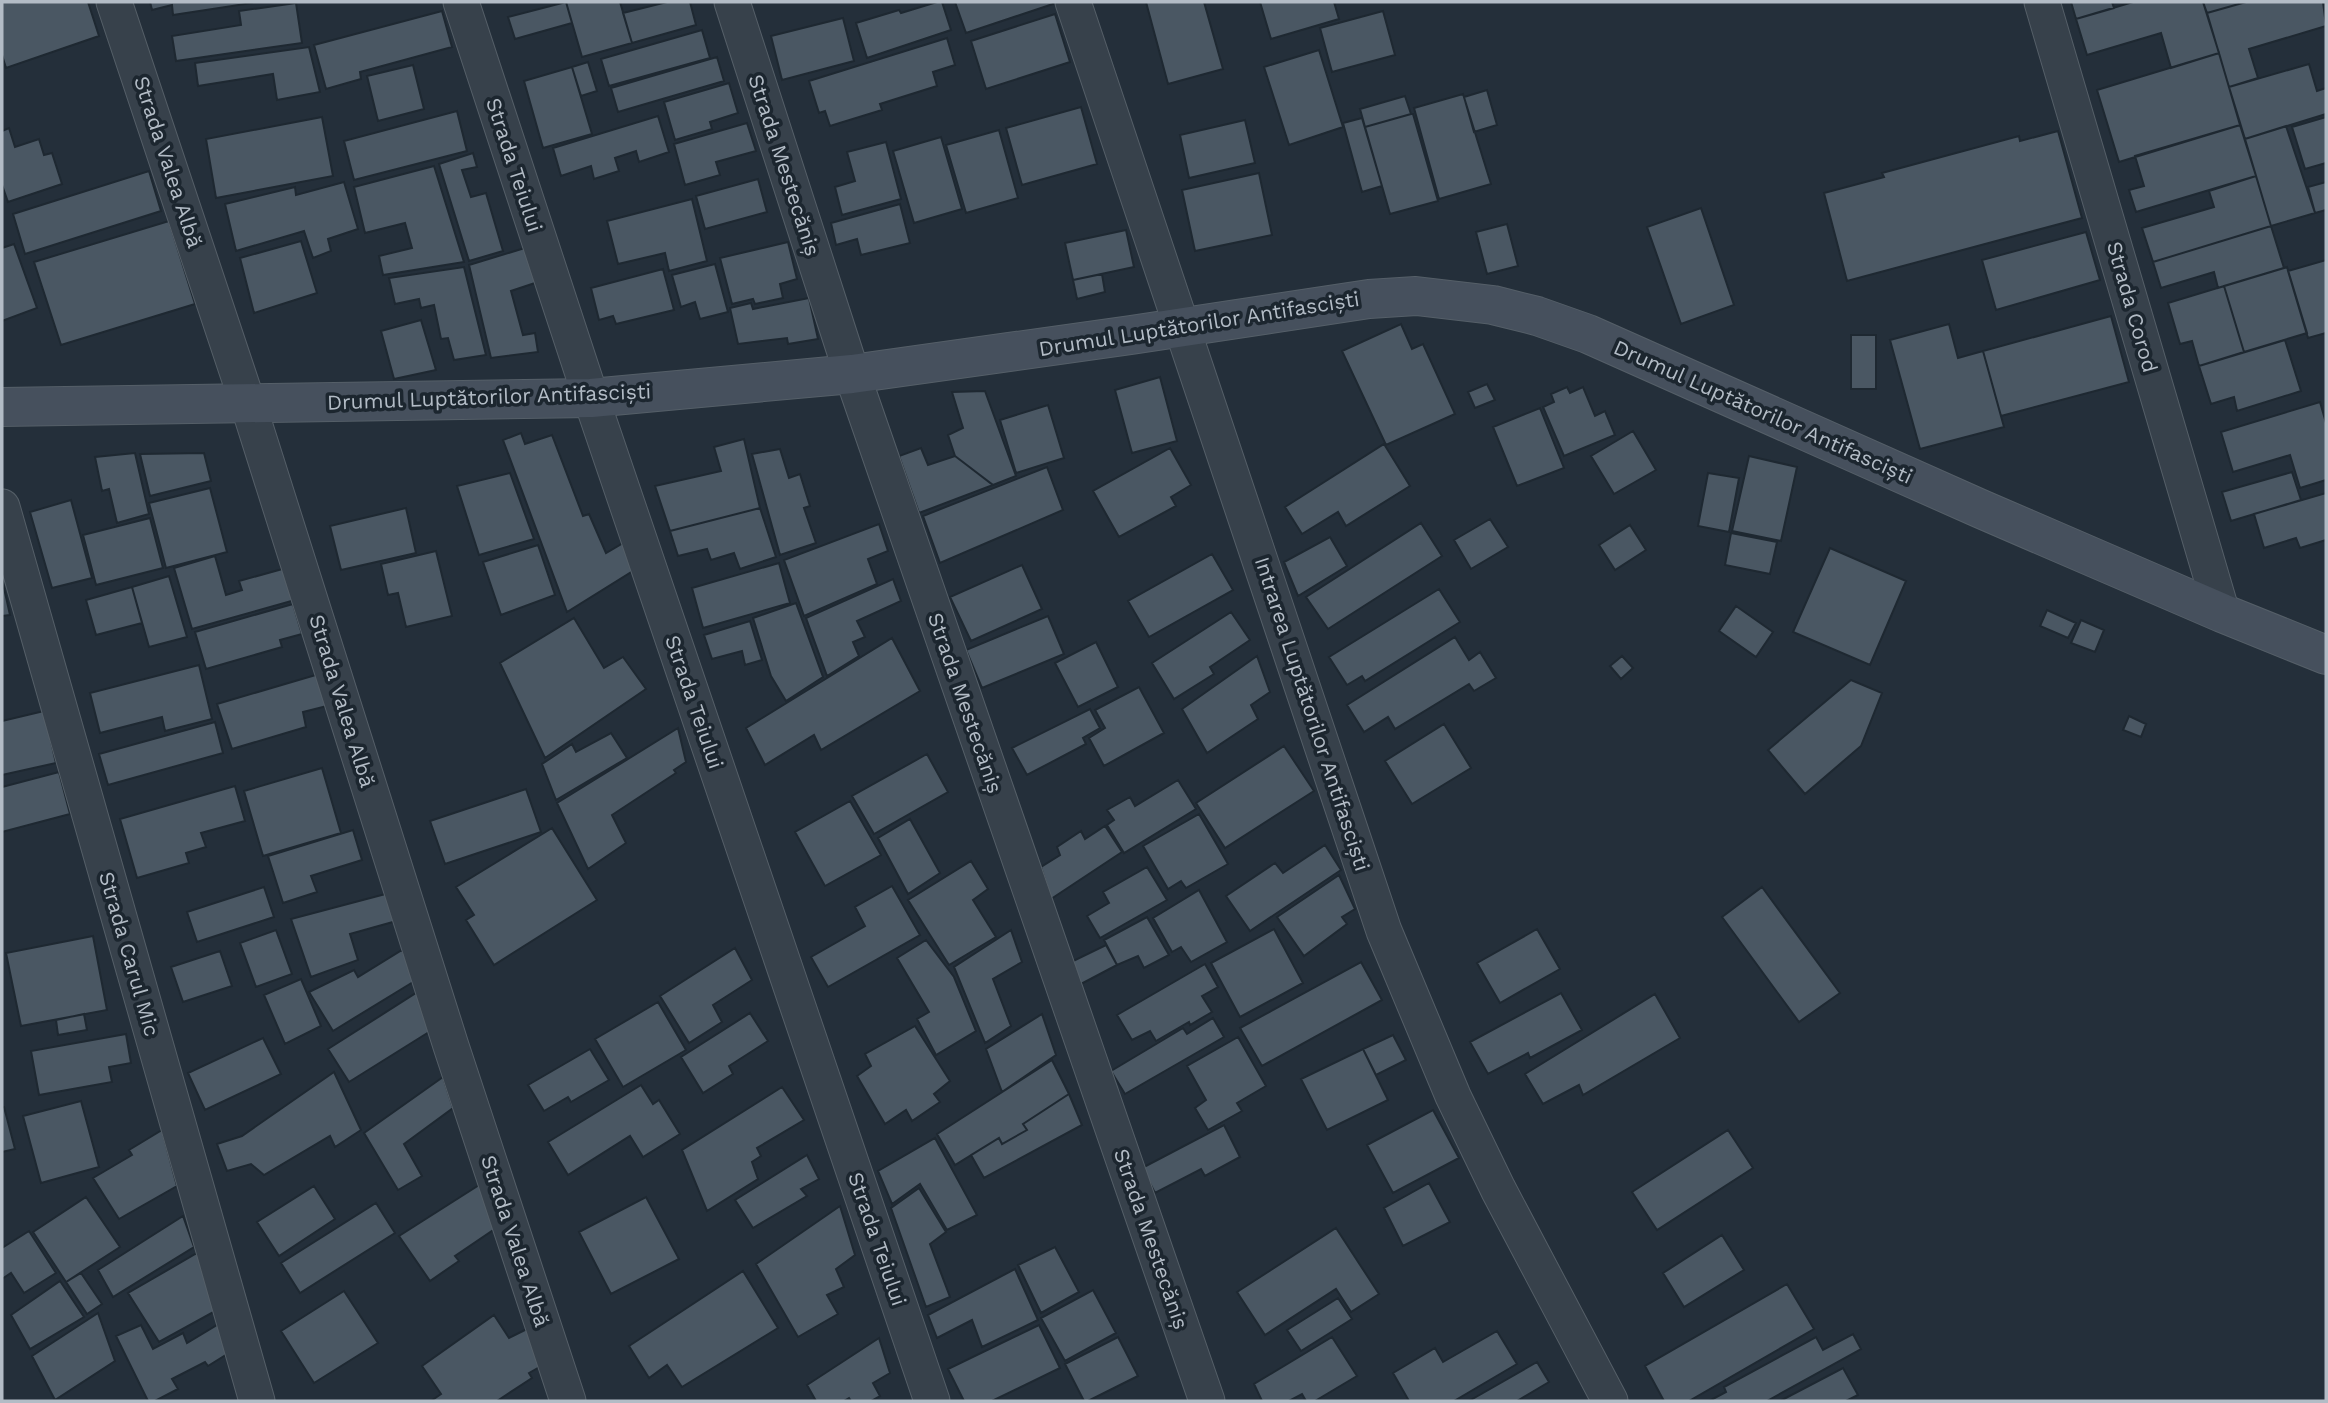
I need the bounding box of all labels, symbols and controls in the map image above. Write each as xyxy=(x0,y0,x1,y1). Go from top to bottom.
street label: Strada Mestecăniș xyxy=(743,71,826,259)
street label: Strada Valea Albă xyxy=(129,73,208,251)
street label: Strada Teiului xyxy=(481,95,548,235)
street label: Strada Corod xyxy=(2102,238,2163,375)
street label: Drumul Luptătorilor Antifasciști xyxy=(1037,286,1361,361)
street label: Drumul Luptătorilor Antifasciști xyxy=(1610,334,1916,489)
street label: Drumul Luptătorilor Antifasciști xyxy=(326,378,652,415)
street label: Intrarea Luptătorilor Antifasciști xyxy=(1250,554,1375,874)
street label: Strada Mestecăniș xyxy=(923,609,1008,796)
street label: Strada Valea Albă xyxy=(304,611,381,790)
street label: Strada Teiului xyxy=(660,632,729,772)
street label: Strada Carul Mic xyxy=(94,869,165,1039)
street label: Strada Mestecăniș xyxy=(1109,1145,1194,1332)
street label: Strada Valea Albă xyxy=(476,1152,555,1330)
street label: Strada Teiului xyxy=(843,1169,912,1309)

